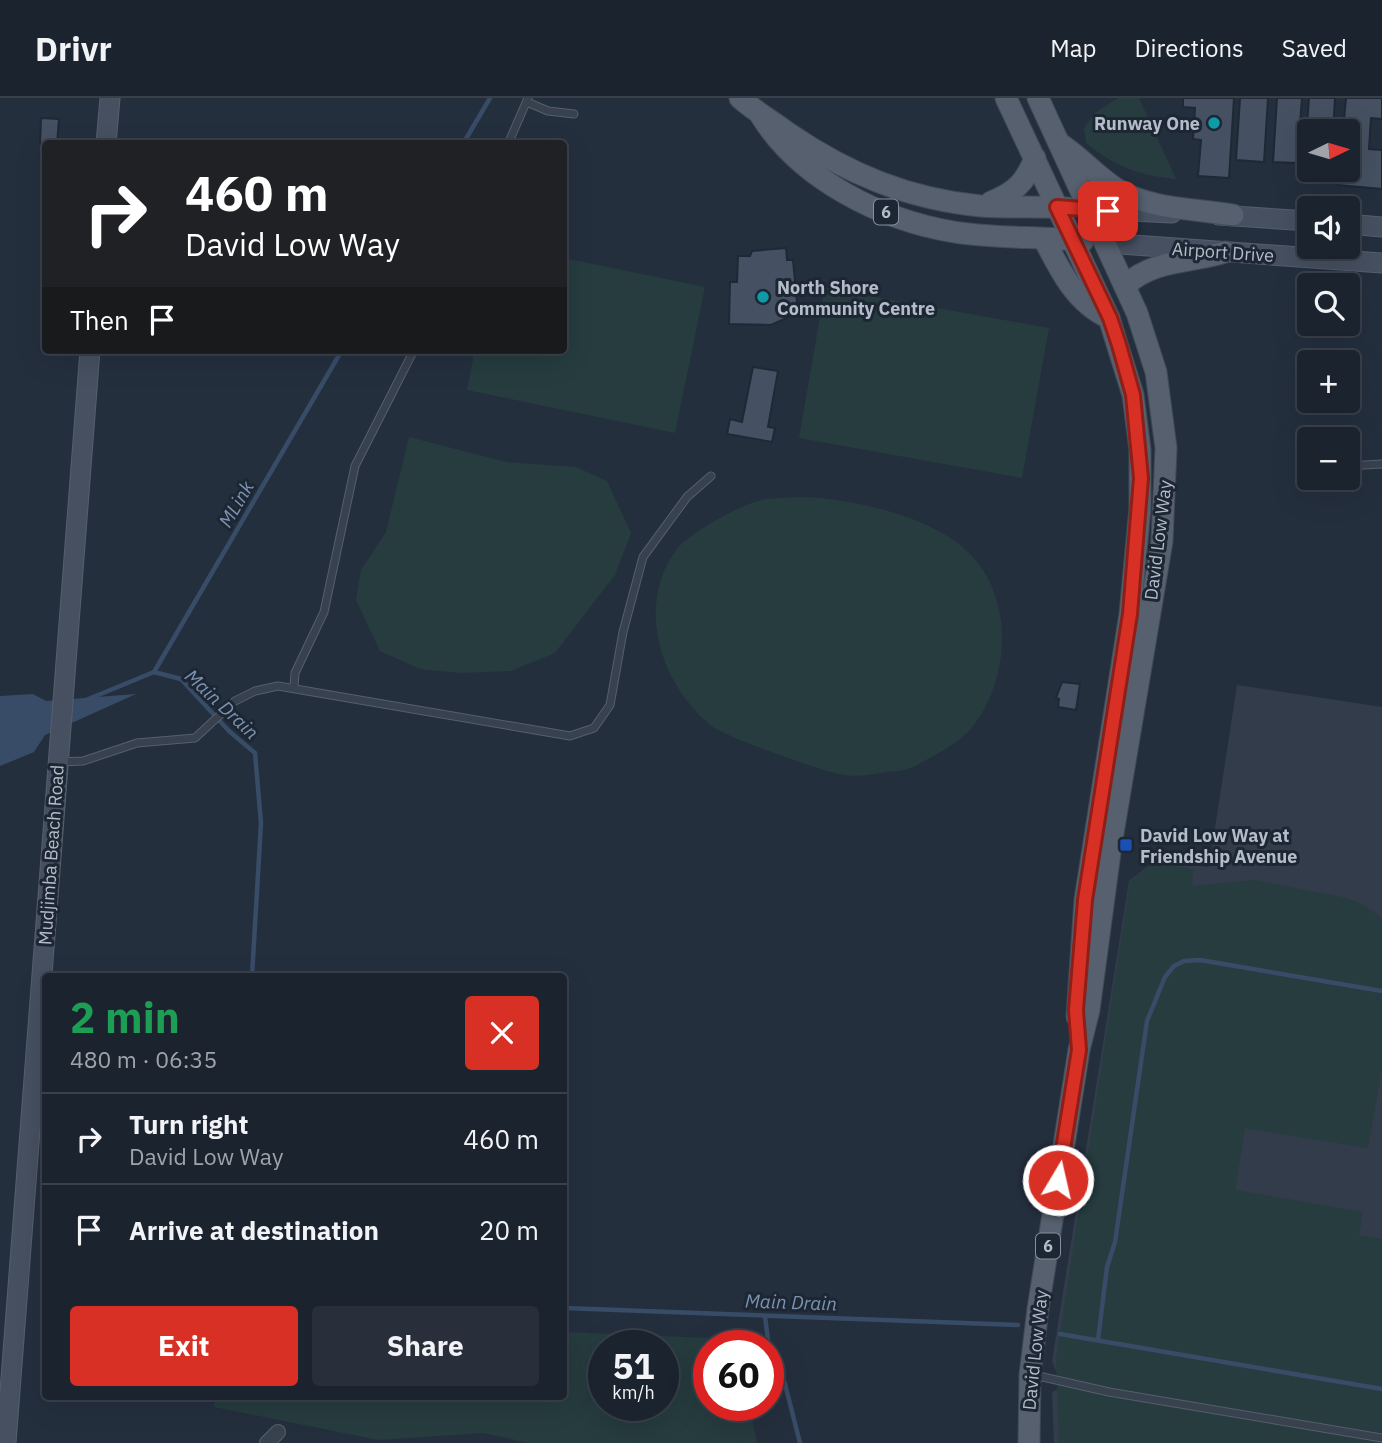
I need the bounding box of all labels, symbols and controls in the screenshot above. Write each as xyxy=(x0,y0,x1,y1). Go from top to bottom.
text: Drivr xyxy=(35,27,112,70)
text: Map xyxy=(1050,32,1096,64)
text: Directions xyxy=(1134,32,1244,64)
text: Saved xyxy=(1282,32,1347,64)
place label: Runway One xyxy=(1094,112,1200,135)
marker: Runway One xyxy=(1206,115,1222,131)
north arrow xyxy=(1297,119,1360,182)
map controls xyxy=(1297,119,1360,490)
text: 460 m xyxy=(185,161,329,224)
icon: right xyxy=(70,168,161,259)
pin xyxy=(1078,181,1138,241)
icon: arrive xyxy=(1089,192,1127,230)
button: sound xyxy=(1297,196,1360,259)
road number: 6 xyxy=(874,200,898,224)
text: David Low Way xyxy=(185,223,400,265)
street label: Airport Drive xyxy=(1171,237,1275,267)
button: search xyxy=(1297,273,1360,336)
place label: North Shore Community Centre xyxy=(777,276,935,320)
marker: North Shore Community Centre xyxy=(755,289,771,305)
icon: arrive xyxy=(143,301,181,339)
text: Then xyxy=(70,303,129,337)
button: + xyxy=(1297,350,1360,413)
button: − xyxy=(1297,427,1360,490)
water label: MLink xyxy=(213,475,259,532)
street label: David Low Way xyxy=(1139,479,1177,601)
water label: Main Drain xyxy=(180,664,264,744)
street label: Mudjimba Beach Road xyxy=(33,764,69,946)
place label: David Low Way at Friendship Avenue xyxy=(1140,824,1297,868)
marker: David Low Way at Friendship Avenue xyxy=(1118,837,1134,853)
text: 2 min xyxy=(70,990,180,1045)
button: close xyxy=(465,996,539,1070)
text: 480 m · 06:35 xyxy=(70,1044,217,1074)
text: Turn right xyxy=(129,1107,248,1141)
icon: right xyxy=(70,1120,108,1158)
text: 460 m xyxy=(463,1122,539,1156)
text: David Low Way xyxy=(129,1141,283,1171)
position arrow xyxy=(1021,1143,1095,1217)
icon: arrive xyxy=(70,1211,108,1249)
text: Arrive at destination xyxy=(129,1213,379,1247)
text: 20 m xyxy=(479,1213,539,1247)
road number: 6 xyxy=(1036,1234,1060,1258)
water label: Main Drain xyxy=(745,1288,837,1316)
street label: David Low Way xyxy=(1017,1289,1053,1411)
button: Exit xyxy=(70,1306,298,1386)
button: Share xyxy=(312,1306,539,1386)
speed limit sign: 60 xyxy=(693,1330,784,1421)
text: 51 xyxy=(612,1343,655,1389)
text: km/h xyxy=(612,1381,655,1404)

